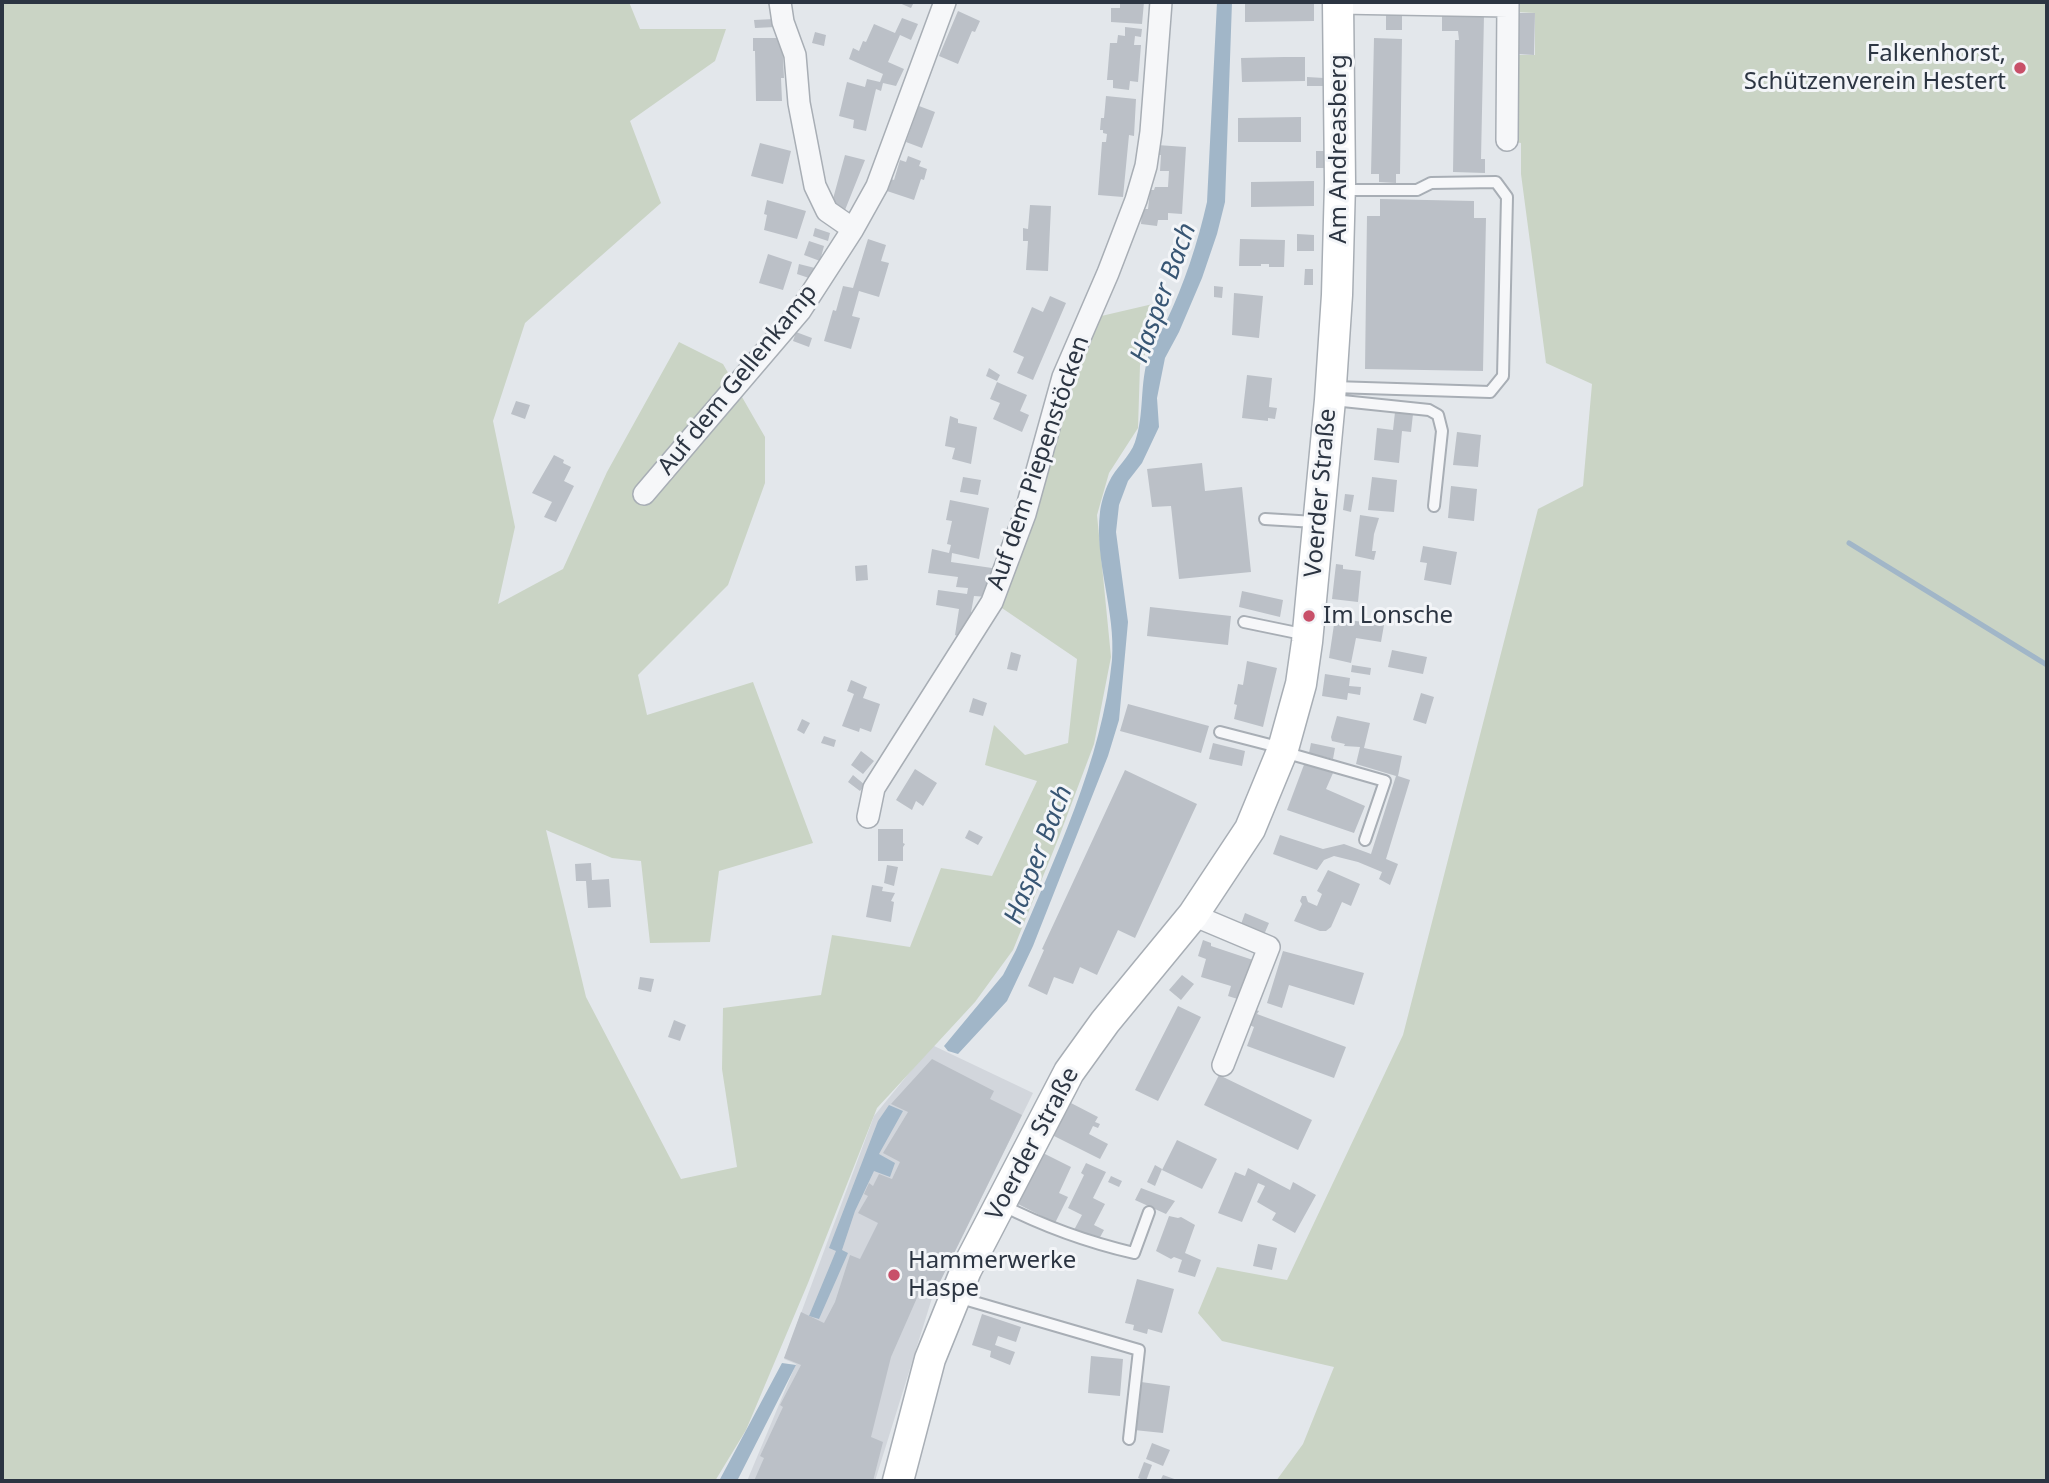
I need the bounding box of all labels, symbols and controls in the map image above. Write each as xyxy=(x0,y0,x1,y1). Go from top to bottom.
place label: Falkenhorst, Schützenverein Hestert xyxy=(1744,40,2006,96)
street label: Am Andreasberg xyxy=(1325,54,1353,244)
marker: Falkenhorst, Schützenverein Hestert xyxy=(2012,60,2028,76)
water label: Hasper Bach xyxy=(1124,219,1204,367)
street label: Auf dem Gellenkamp xyxy=(652,279,824,481)
street label: Auf dem Piepenstöcken xyxy=(982,332,1096,594)
street label: Voerder Straße xyxy=(1299,407,1343,579)
place label: Im Lonsche xyxy=(1323,602,1453,630)
marker: Im Lonsche xyxy=(1301,608,1317,624)
water label: Hasper Bach xyxy=(998,781,1080,929)
street label: Voerder Straße xyxy=(981,1063,1085,1225)
place label: Hammerwerke Haspe xyxy=(908,1247,1076,1303)
marker: Hammerwerke Haspe xyxy=(886,1267,902,1283)

